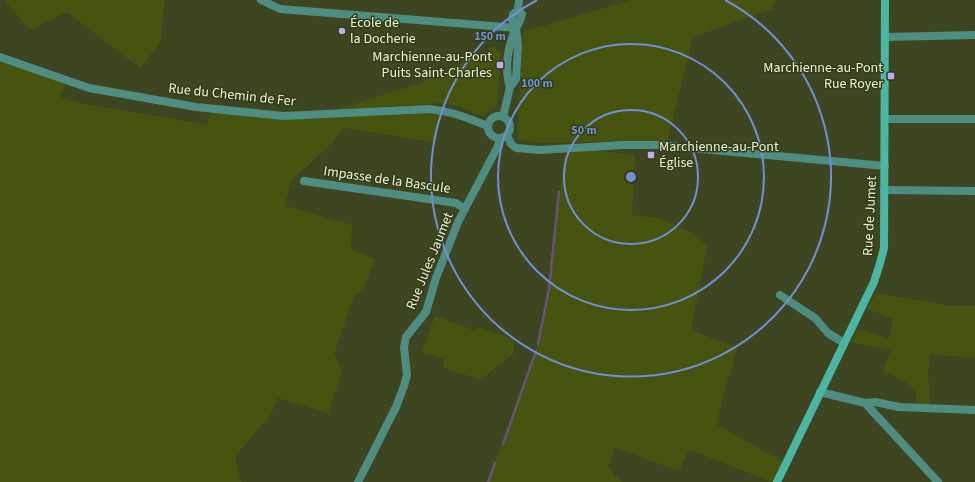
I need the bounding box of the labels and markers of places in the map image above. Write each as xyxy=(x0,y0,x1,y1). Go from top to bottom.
place label: École de la Docherie xyxy=(350,13,416,49)
marker: École de la Docherie xyxy=(337,26,347,36)
place label: Marchienne-au-Pont Puits Saint-Charles xyxy=(372,47,492,83)
place label: Marchienne-au-Pont Rue Royer xyxy=(763,58,883,94)
marker: Marchienne-au-Pont Puits Saint-Charles xyxy=(495,60,505,70)
marker: Marchienne-au-Pont Rue Royer xyxy=(886,71,896,81)
place label: Marchienne-au-Pont Église xyxy=(659,137,779,173)
marker: Marchienne-au-Pont Église xyxy=(646,150,656,160)
centre of rings xyxy=(624,170,638,184)

